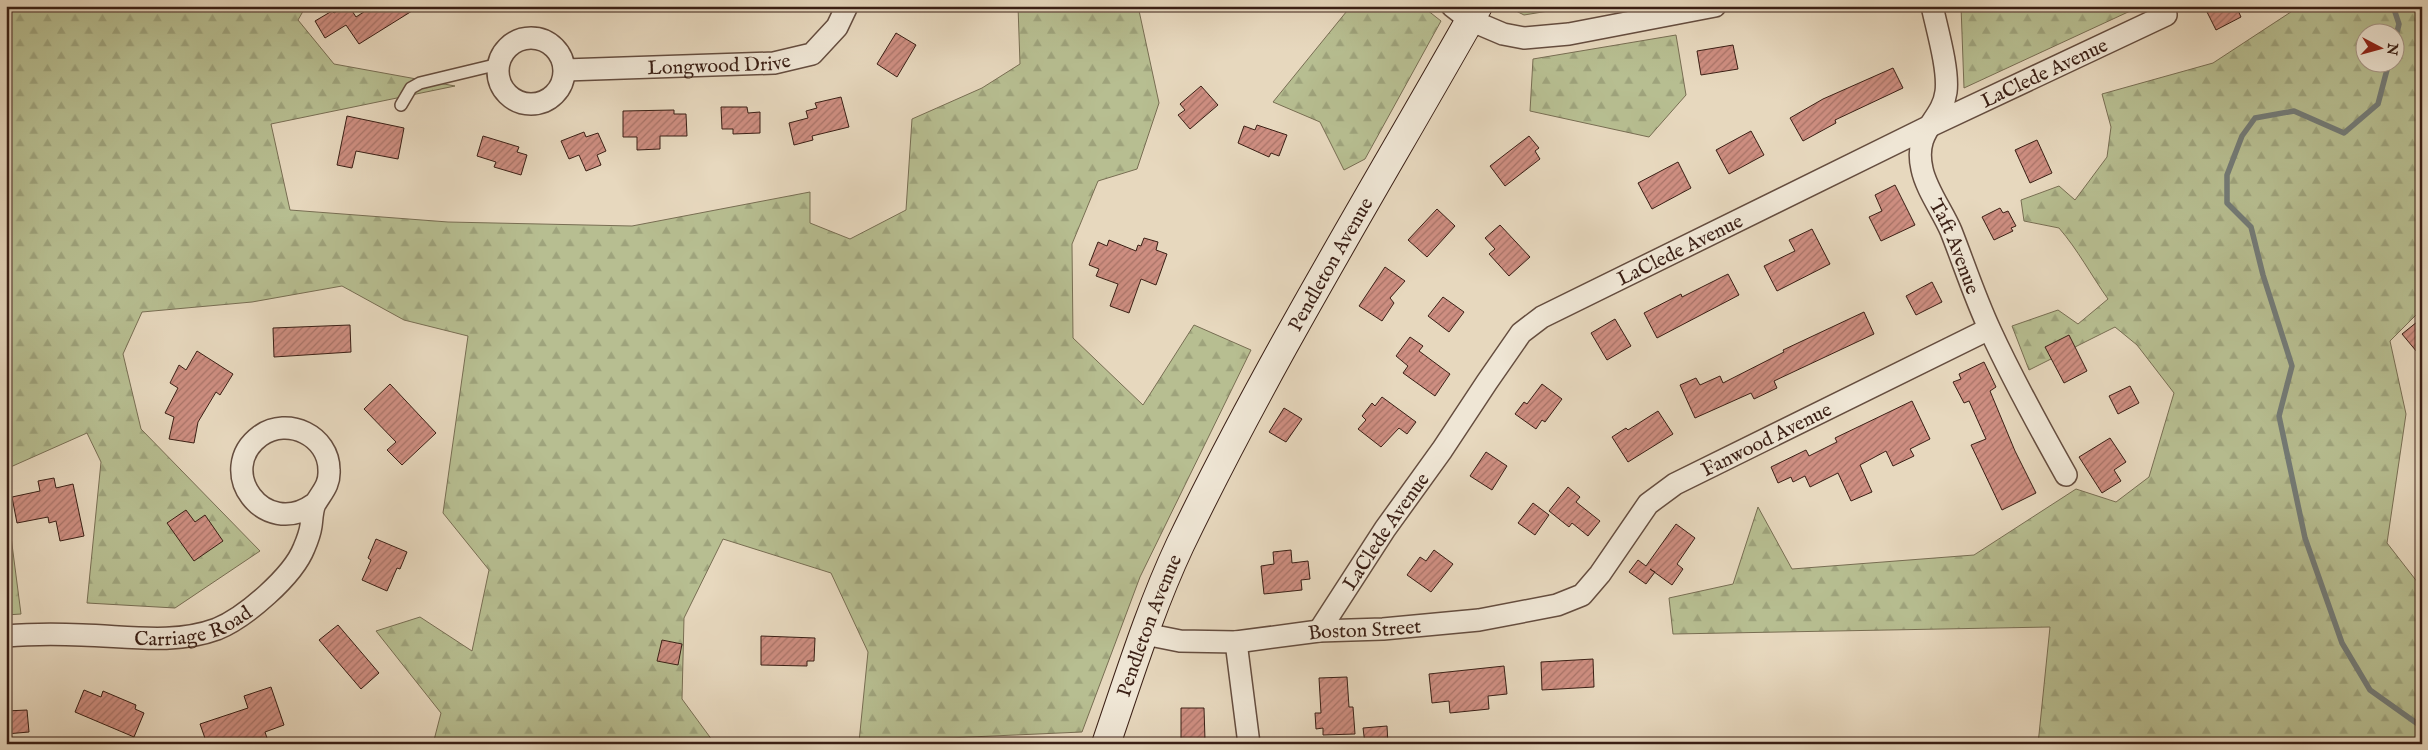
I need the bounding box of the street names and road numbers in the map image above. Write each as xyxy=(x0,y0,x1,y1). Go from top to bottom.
street label: LaClede Avenue xyxy=(1977,33,2112,114)
street label: Longwood Drive xyxy=(647,48,793,81)
street label: Pendleton Avenue xyxy=(1283,193,1379,336)
street label: Taft Avenue xyxy=(1923,195,1985,298)
street label: LaClede Avenue xyxy=(1613,209,1747,292)
street label: Fanwood Avenue xyxy=(1697,398,1836,483)
street label: LaClede Avenue xyxy=(1338,468,1436,595)
street label: Pendleton Avenue xyxy=(1112,551,1188,700)
street label: Carriage Road xyxy=(134,601,257,652)
street label: Boston Street xyxy=(1307,614,1422,646)

